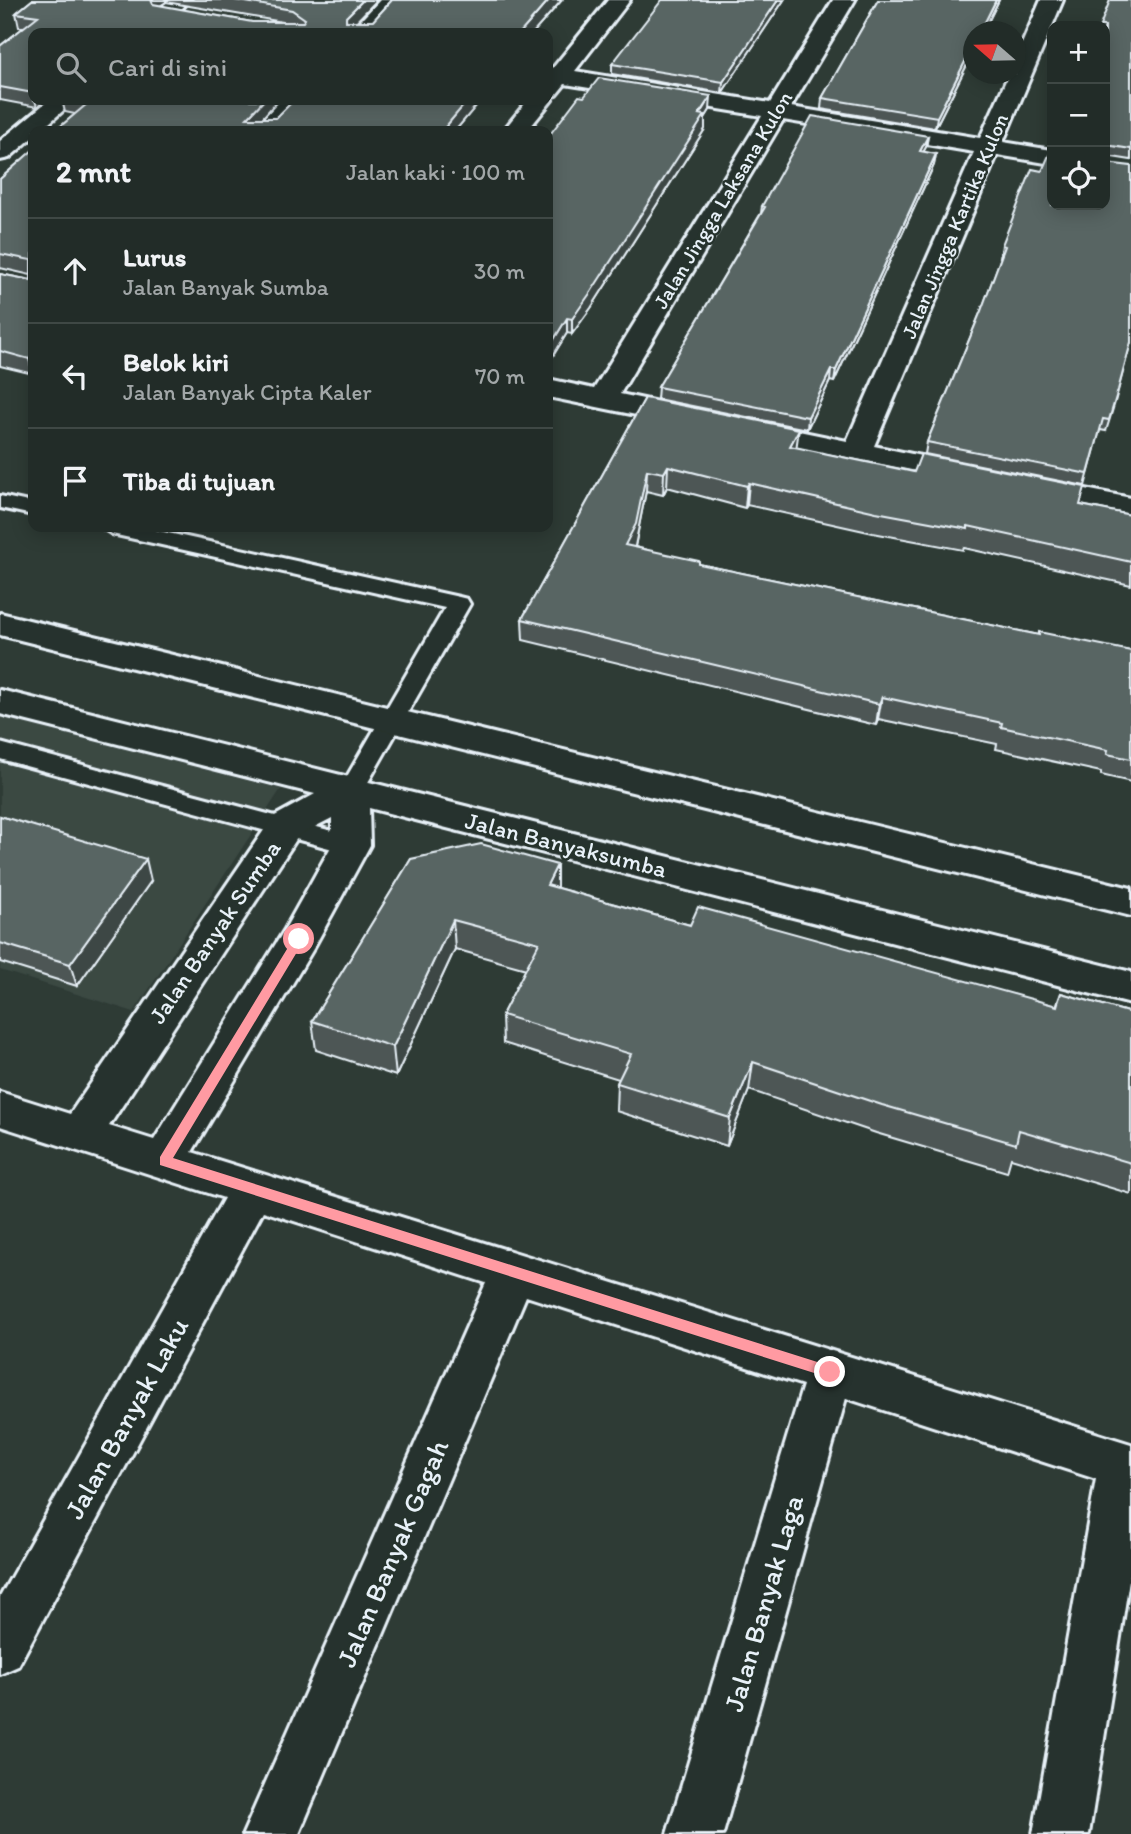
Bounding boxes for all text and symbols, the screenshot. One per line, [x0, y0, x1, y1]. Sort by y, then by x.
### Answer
north arrow [963, 21, 1026, 84]
map controls [1047, 21, 1110, 210]
button: + [1047, 21, 1110, 84]
search box [28, 28, 553, 105]
icon: search [52, 48, 90, 86]
text: Cari di sini [108, 51, 227, 83]
button: − [1047, 84, 1110, 147]
street label: Jalan Jingga Laksana Kulon [648, 86, 798, 313]
street label: Jalan Jingga Kartika Kulon [896, 109, 1013, 342]
button: locate [1047, 147, 1110, 210]
text: 2 mnt [56, 153, 131, 190]
text: Jalan kaki · 100 m [346, 158, 525, 186]
text: Lurus [123, 241, 186, 273]
icon: ahead [56, 252, 94, 290]
text: 30 m [474, 257, 525, 285]
text: Jalan Banyak Sumba [123, 273, 329, 301]
text: Belok kiri [123, 346, 229, 378]
icon: left [56, 357, 94, 395]
text: 70 m [475, 362, 525, 390]
text: Jalan Banyak Cipta Kaler [123, 378, 372, 406]
icon: arrive [56, 462, 94, 500]
text: Tiba di tujuan [123, 465, 275, 497]
street label: Jalan Banyaksumba [462, 805, 670, 884]
street label: Jalan Banyak Sumba [143, 834, 287, 1029]
route start [283, 923, 314, 954]
street label: Jalan Banyak Laku [57, 1311, 196, 1525]
route end [814, 1356, 845, 1387]
street label: Jalan Banyak Gagah [329, 1434, 455, 1672]
street label: Jalan Banyak Laga [716, 1490, 810, 1715]

